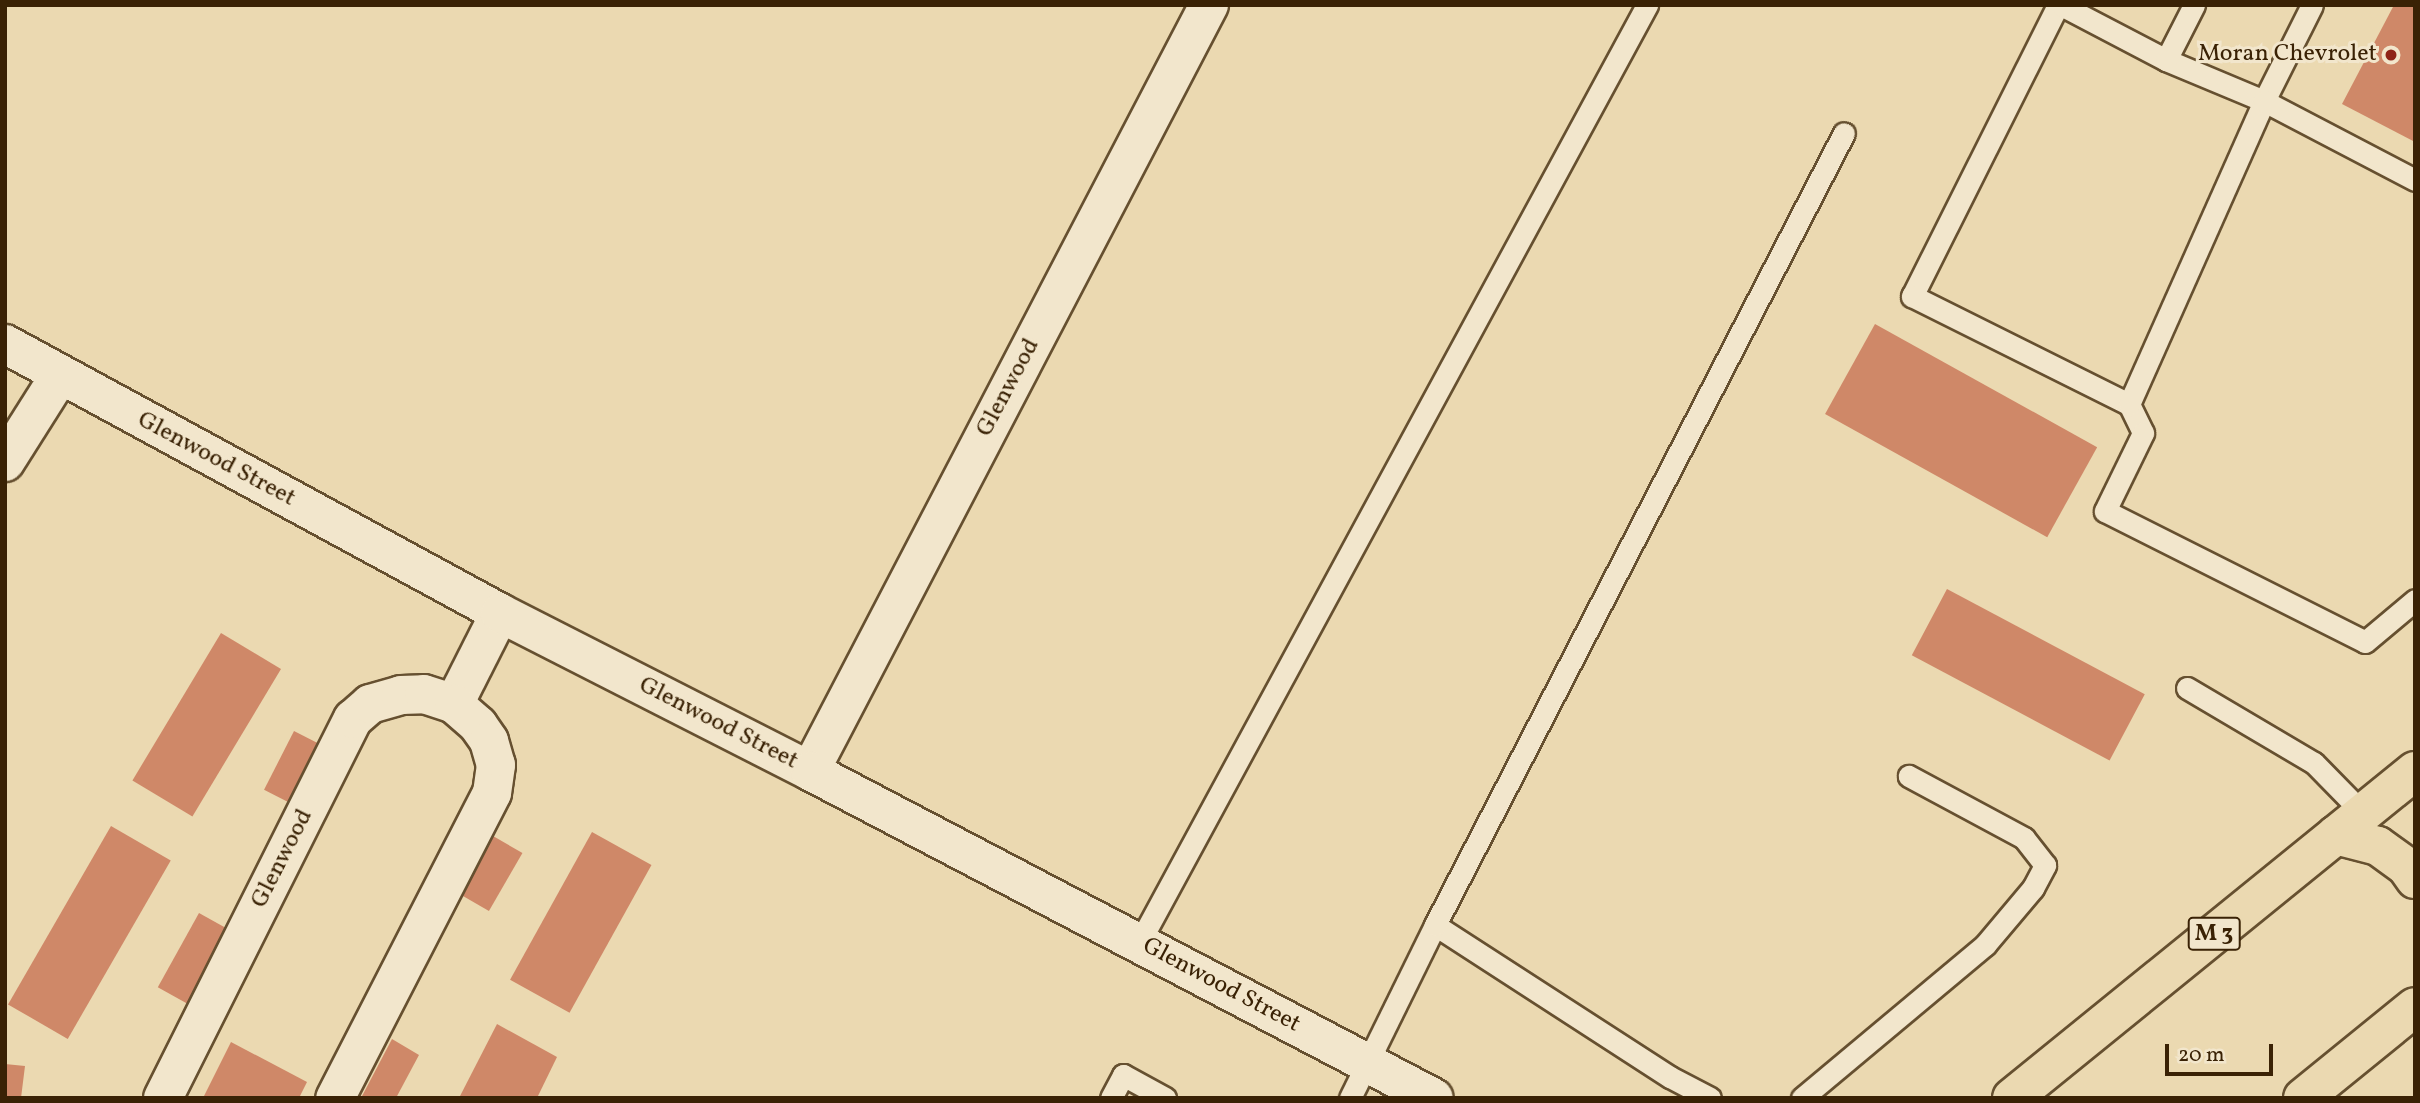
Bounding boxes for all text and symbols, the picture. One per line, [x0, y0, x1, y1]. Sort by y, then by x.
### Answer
place label: Moran Chevrolet [2198, 41, 2377, 69]
marker: Moran Chevrolet [2383, 47, 2399, 63]
street label: Glenwood [971, 334, 1047, 442]
street label: Glenwood Street [132, 406, 300, 514]
street label: Glenwood Street [634, 672, 802, 776]
street label: Glenwood [246, 805, 320, 913]
road number: M 3 [2186, 914, 2242, 953]
street label: Glenwood Street [1137, 932, 1305, 1040]
scale bar [2168, 1030, 2276, 1074]
text: 20 m [2178, 1041, 2224, 1070]

